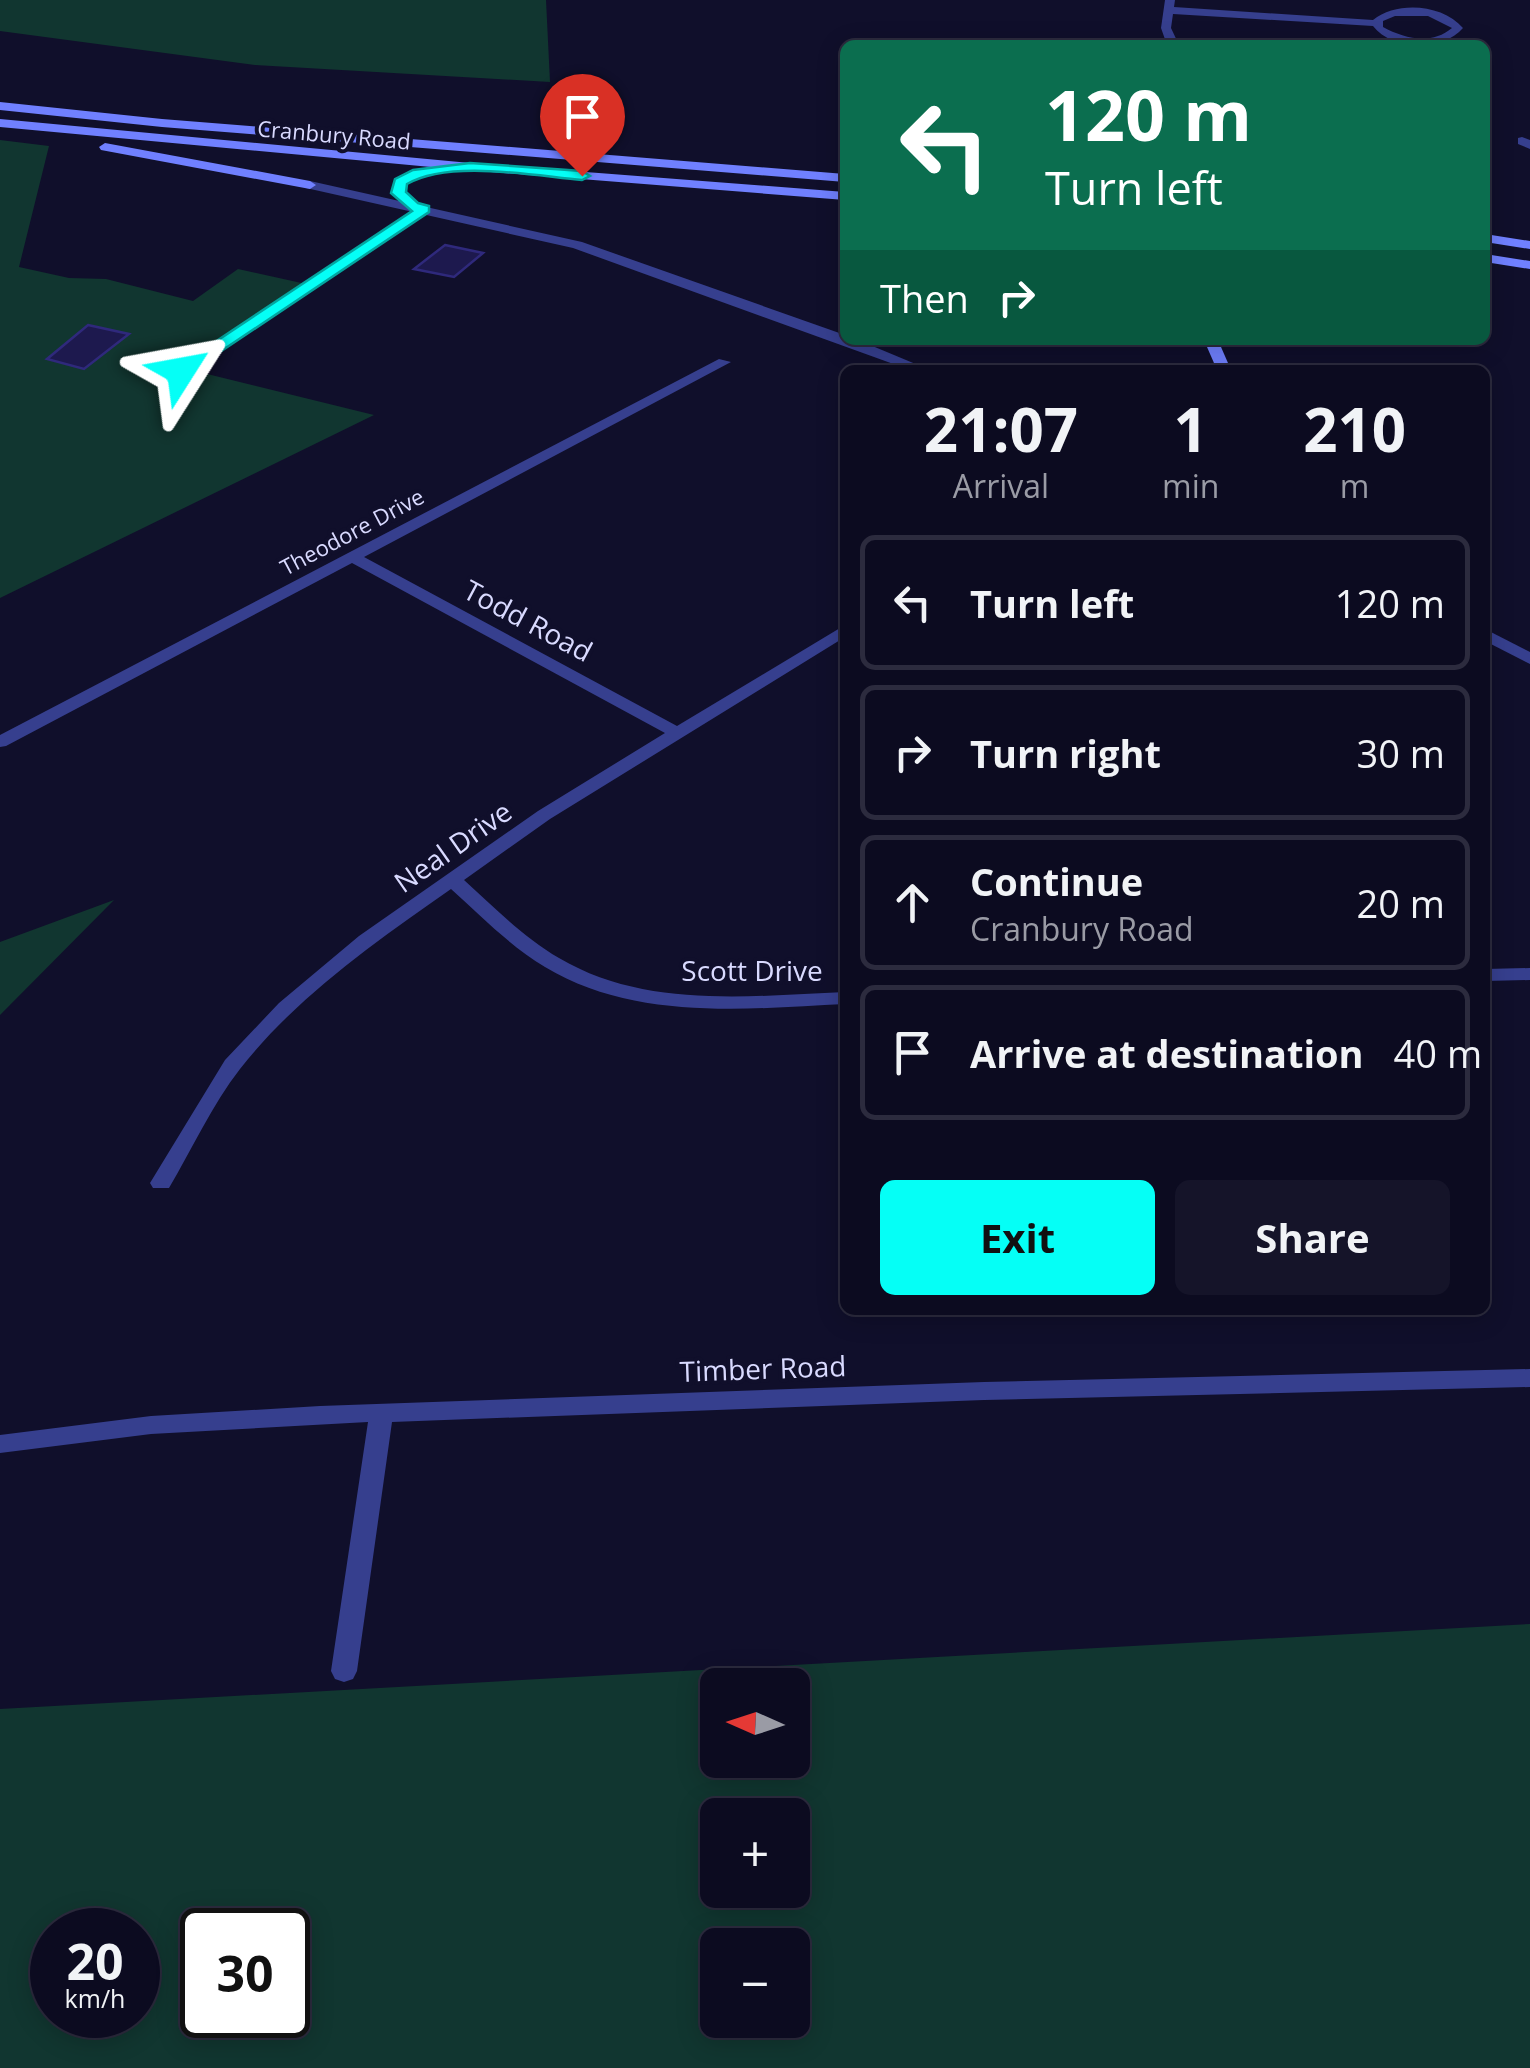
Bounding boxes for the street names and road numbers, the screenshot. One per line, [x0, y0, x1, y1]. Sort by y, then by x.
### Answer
street label: Cranbury Road [256, 112, 412, 156]
street label: Theodore Drive [274, 481, 429, 582]
street label: Todd Road [457, 570, 599, 670]
street label: Neal Drive [386, 792, 519, 901]
street label: Scott Drive [681, 951, 823, 989]
street label: Timber Road [679, 1346, 847, 1390]

